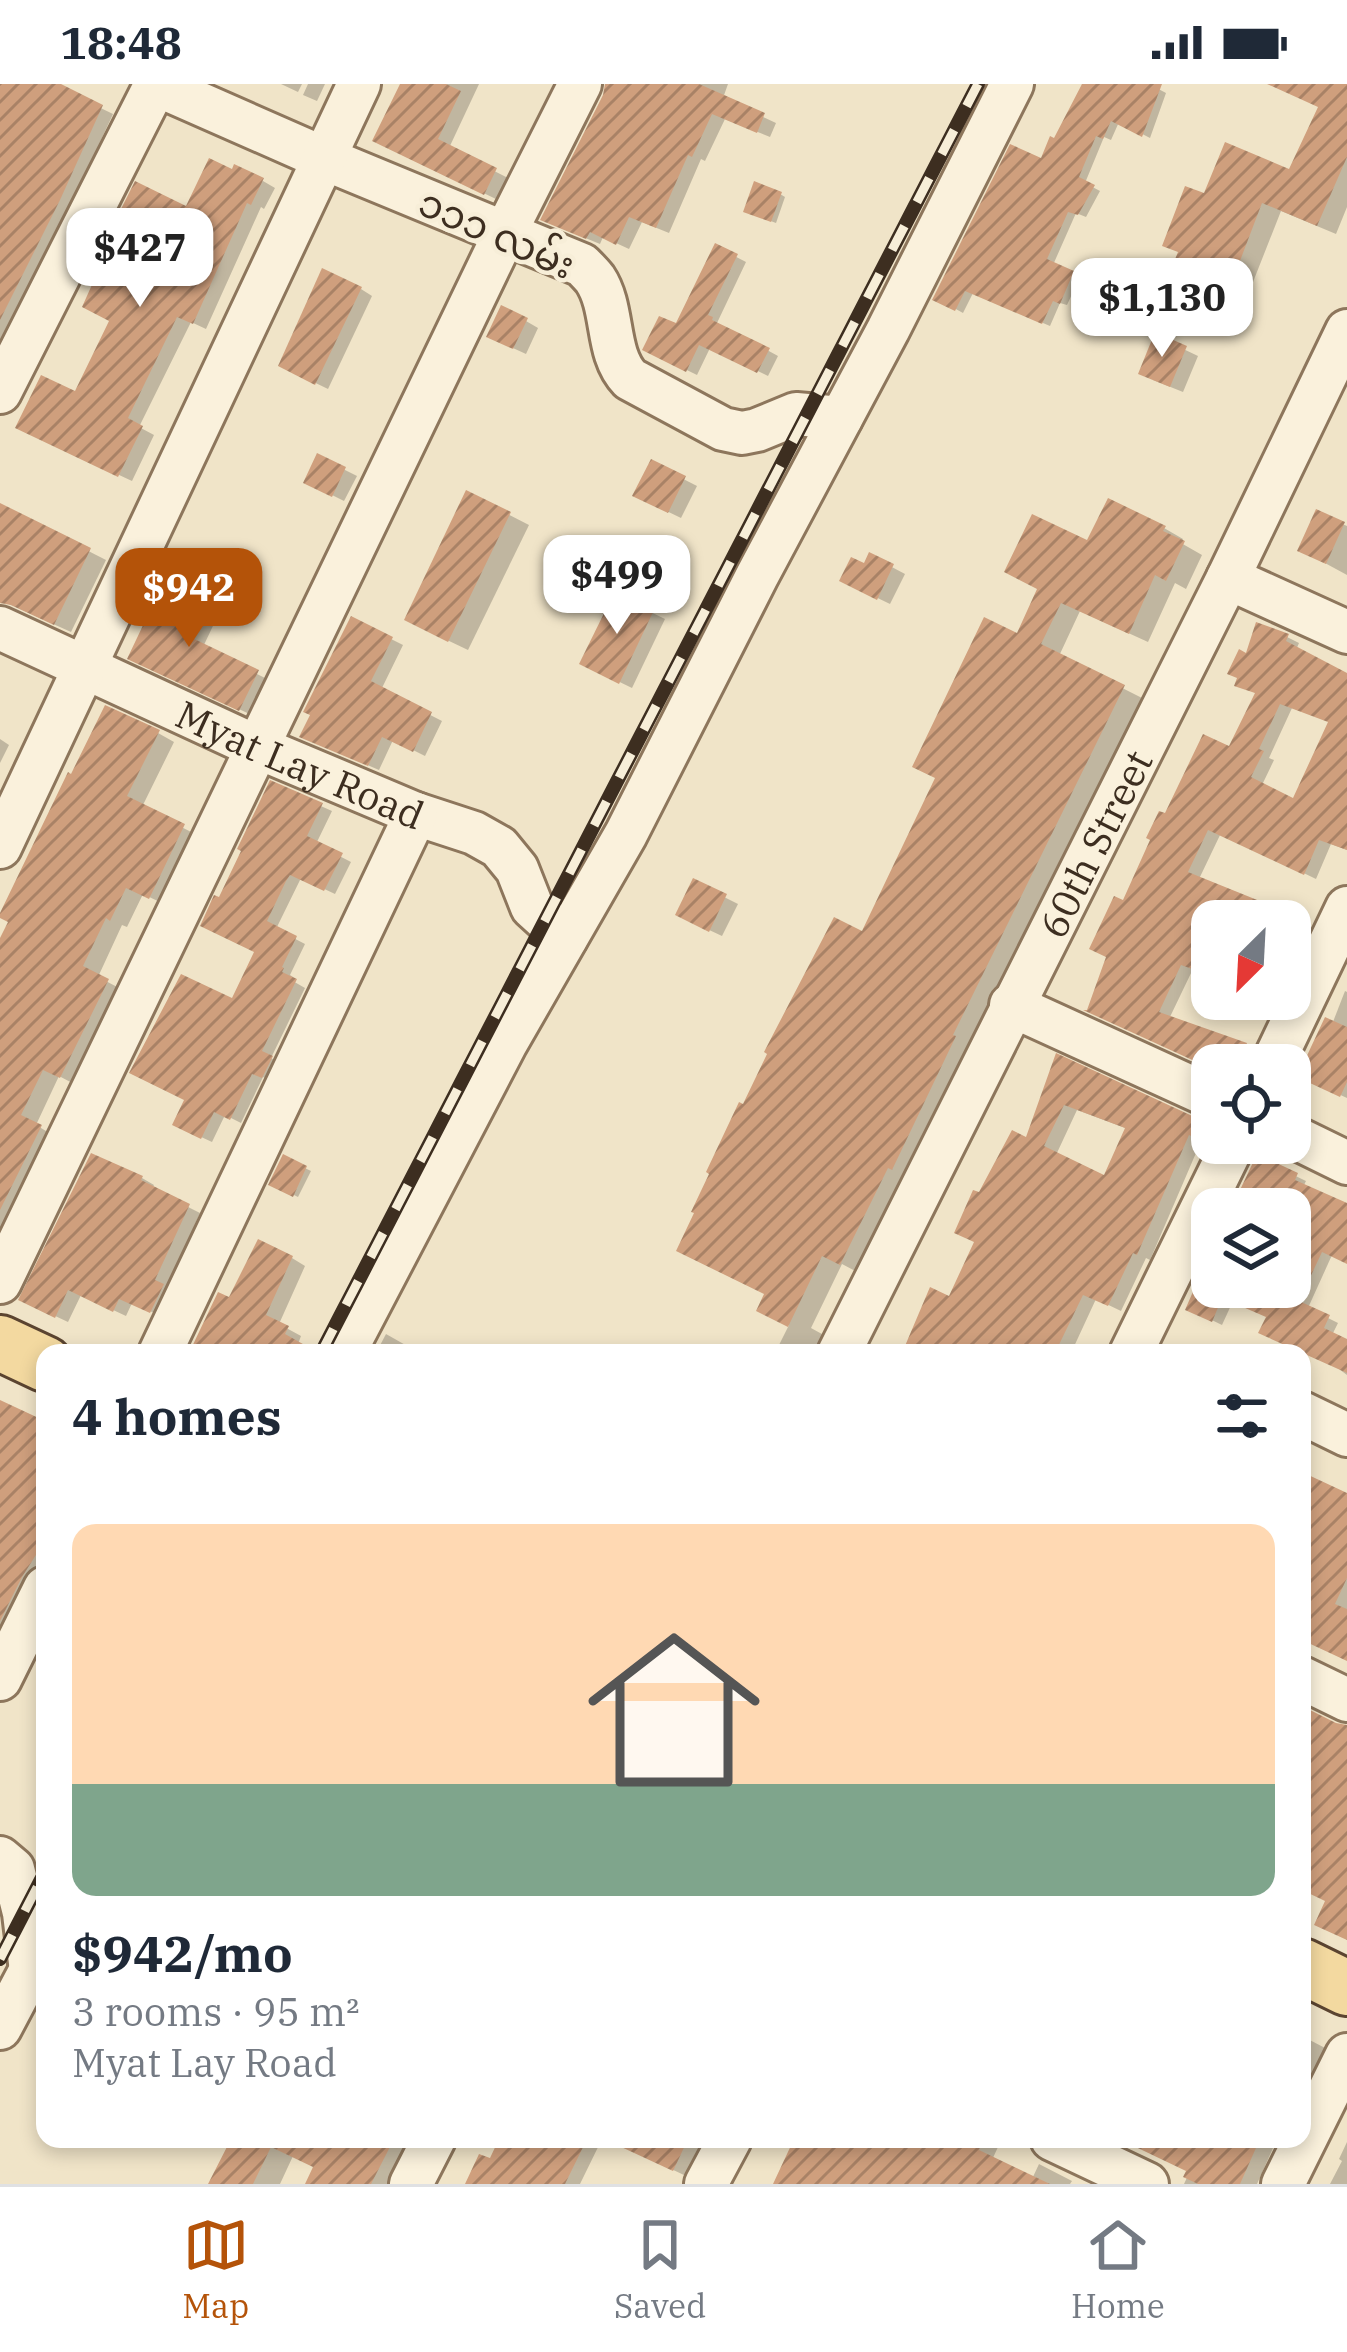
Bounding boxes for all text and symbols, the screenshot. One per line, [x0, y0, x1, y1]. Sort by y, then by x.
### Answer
text: 18:48 [60, 13, 182, 71]
street label: ၁၁၁ လမ်း [411, 176, 583, 290]
pin: $427 [69, 208, 211, 310]
text: $427 [93, 221, 187, 272]
pin: $1,130 [1064, 258, 1260, 360]
text: $1,130 [1098, 271, 1226, 322]
pin: $499 [546, 535, 688, 637]
pin: $942 [118, 548, 260, 650]
text: $499 [570, 548, 664, 599]
text: $942 [142, 561, 236, 612]
street label: Myat Lay Road [168, 688, 432, 840]
street label: 60th Street [1026, 741, 1163, 946]
north arrow [1191, 900, 1311, 1020]
map controls [1191, 900, 1311, 1308]
button: locate [1191, 1044, 1311, 1164]
button: layers [1191, 1188, 1311, 1308]
text: 4 homes [72, 1383, 282, 1449]
icon: filters [1209, 1383, 1275, 1449]
icon: home [566, 1602, 782, 1818]
text: $942/mo [72, 1920, 293, 1986]
text: 3 rooms · 95 m² [72, 1986, 360, 2037]
text: Myat Lay Road [72, 2037, 337, 2088]
tab: Map [182, 2212, 249, 2327]
tab: Saved [614, 2212, 706, 2327]
tab: Home [1071, 2212, 1165, 2327]

